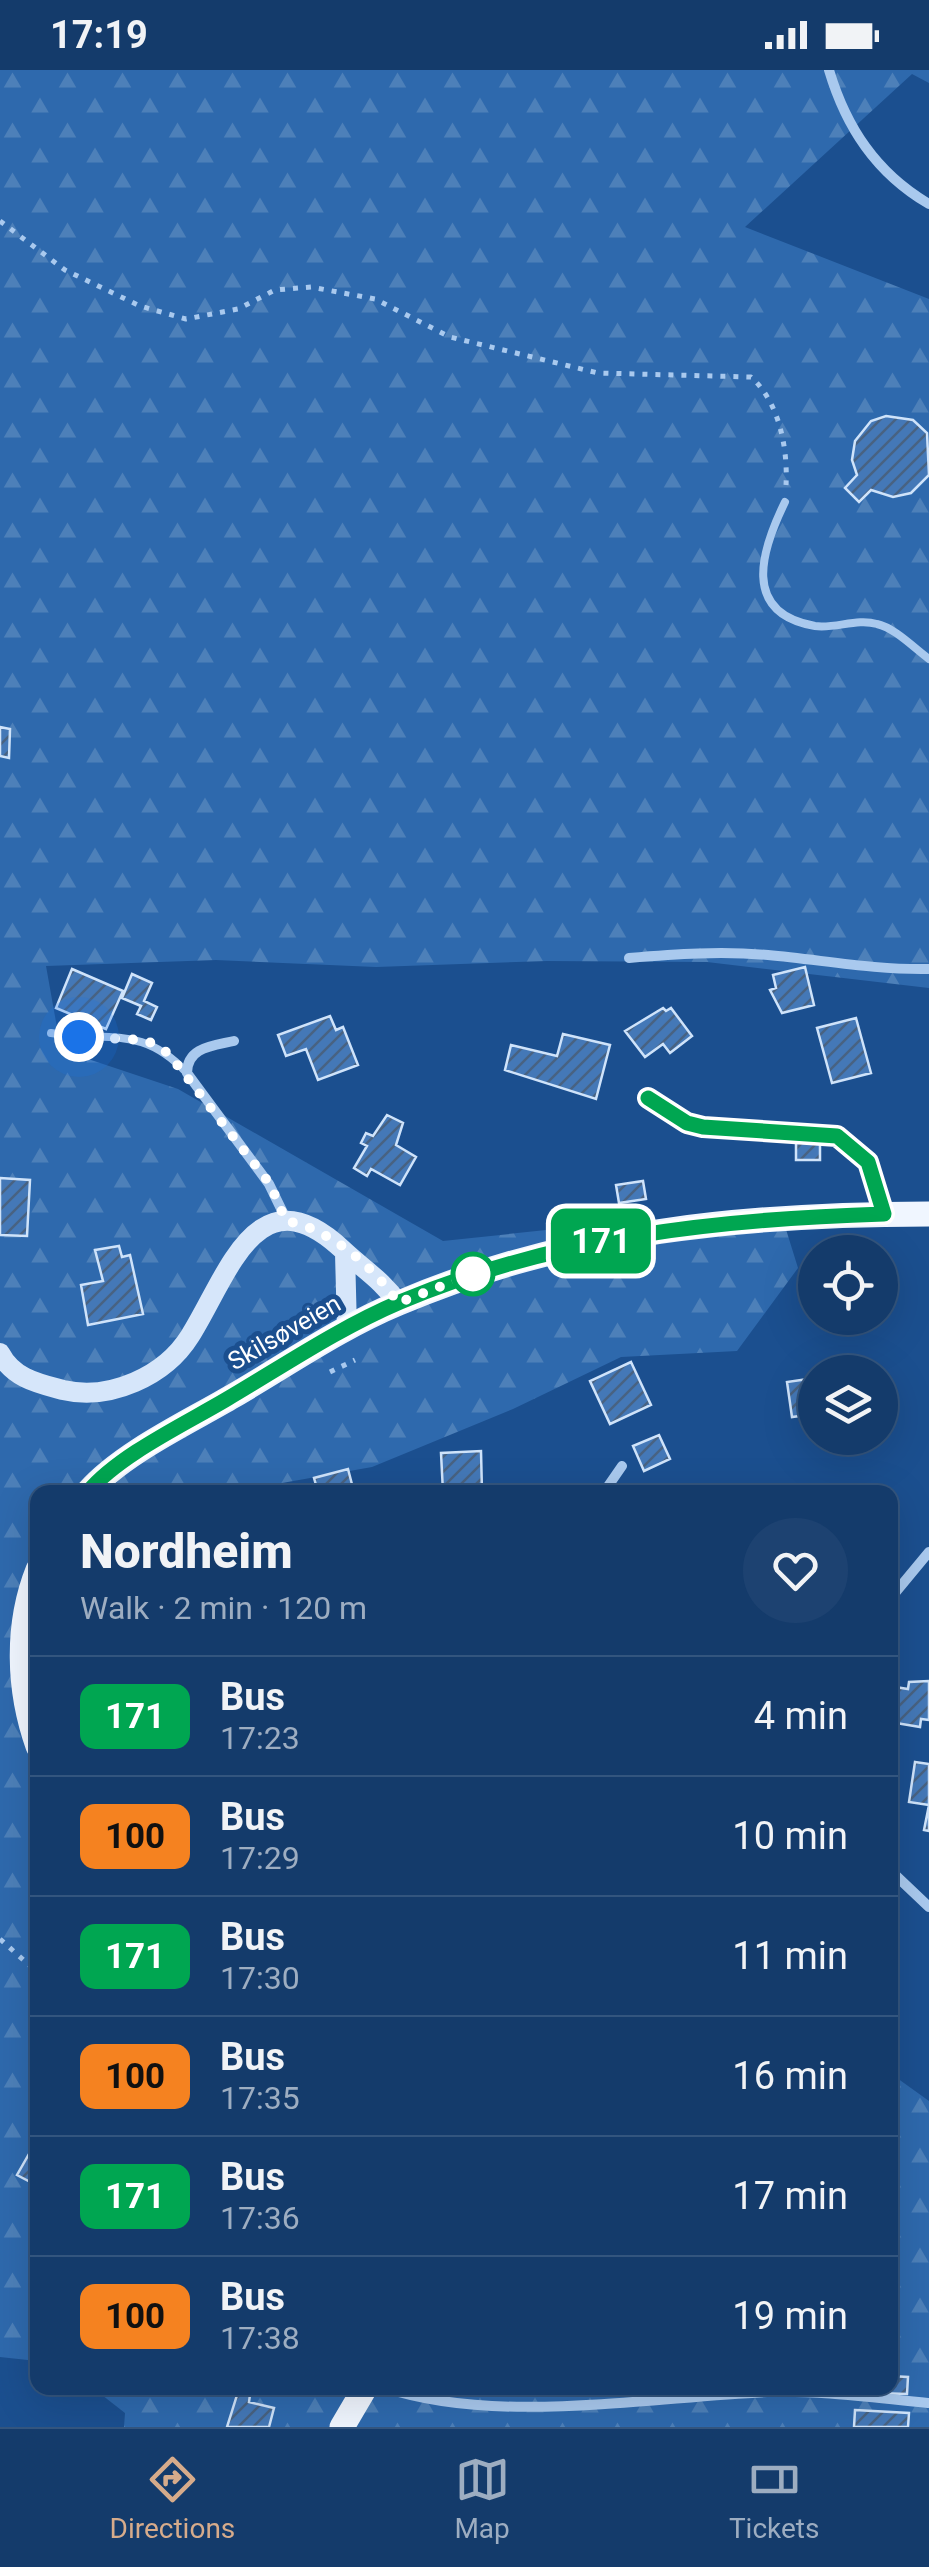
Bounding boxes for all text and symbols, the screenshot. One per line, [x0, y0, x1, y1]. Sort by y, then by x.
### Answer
text: 17:19 [50, 13, 148, 57]
your location [54, 1012, 104, 1062]
line badge: 171 [544, 1208, 658, 1274]
text: 171 [571, 1221, 631, 1262]
map controls [798, 1235, 898, 1455]
button: locate [798, 1235, 898, 1335]
unlabelled marker [452, 1253, 494, 1295]
street label: Skilsøveien [223, 1289, 346, 1376]
button: layers [798, 1355, 898, 1455]
button: heart [743, 1518, 848, 1623]
text: Nordheim [80, 1523, 293, 1580]
text: Walk · 2 min · 120 m [80, 1589, 367, 1627]
text: Bus [220, 1675, 285, 1719]
text: 4 min [754, 1694, 848, 1738]
text: 171 [105, 1696, 165, 1737]
text: 17:23 [220, 1719, 300, 1757]
text: Bus [220, 1795, 285, 1839]
text: 10 min [732, 1814, 848, 1858]
text: 100 [105, 1816, 165, 1857]
text: 17:29 [220, 1839, 300, 1877]
text: Bus [220, 1915, 285, 1959]
text: 11 min [732, 1934, 848, 1978]
text: 171 [105, 1936, 165, 1977]
text: 17:30 [220, 1959, 300, 1997]
text: Bus [220, 2035, 285, 2079]
text: 16 min [732, 2054, 848, 2098]
text: 100 [105, 2056, 165, 2097]
text: 17:35 [220, 2079, 300, 2117]
text: Bus [220, 2155, 285, 2199]
text: 17 min [732, 2174, 848, 2218]
text: 171 [105, 2176, 165, 2217]
text: 17:36 [220, 2199, 300, 2237]
text: Bus [220, 2275, 285, 2319]
text: 19 min [732, 2294, 848, 2338]
text: 100 [105, 2296, 165, 2337]
text: 17:38 [220, 2319, 300, 2357]
tab: Directions [110, 2452, 235, 2545]
tab: Map [454, 2452, 510, 2545]
tab: Tickets [729, 2452, 819, 2545]

